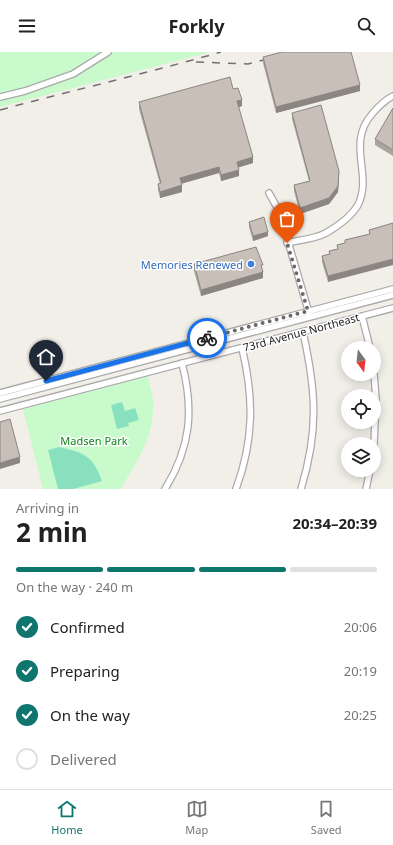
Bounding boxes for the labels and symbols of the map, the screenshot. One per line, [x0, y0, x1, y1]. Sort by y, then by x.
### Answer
pin [270, 202, 304, 243]
place label: Memories Renewed [141, 257, 243, 272]
marker: Memories Renewed [246, 259, 256, 269]
street label: 73rd Avenue Northeast [241, 309, 361, 355]
courier [187, 318, 227, 358]
pin [29, 340, 63, 381]
north arrow [341, 341, 381, 381]
park label: Madsen Park [60, 433, 128, 448]

